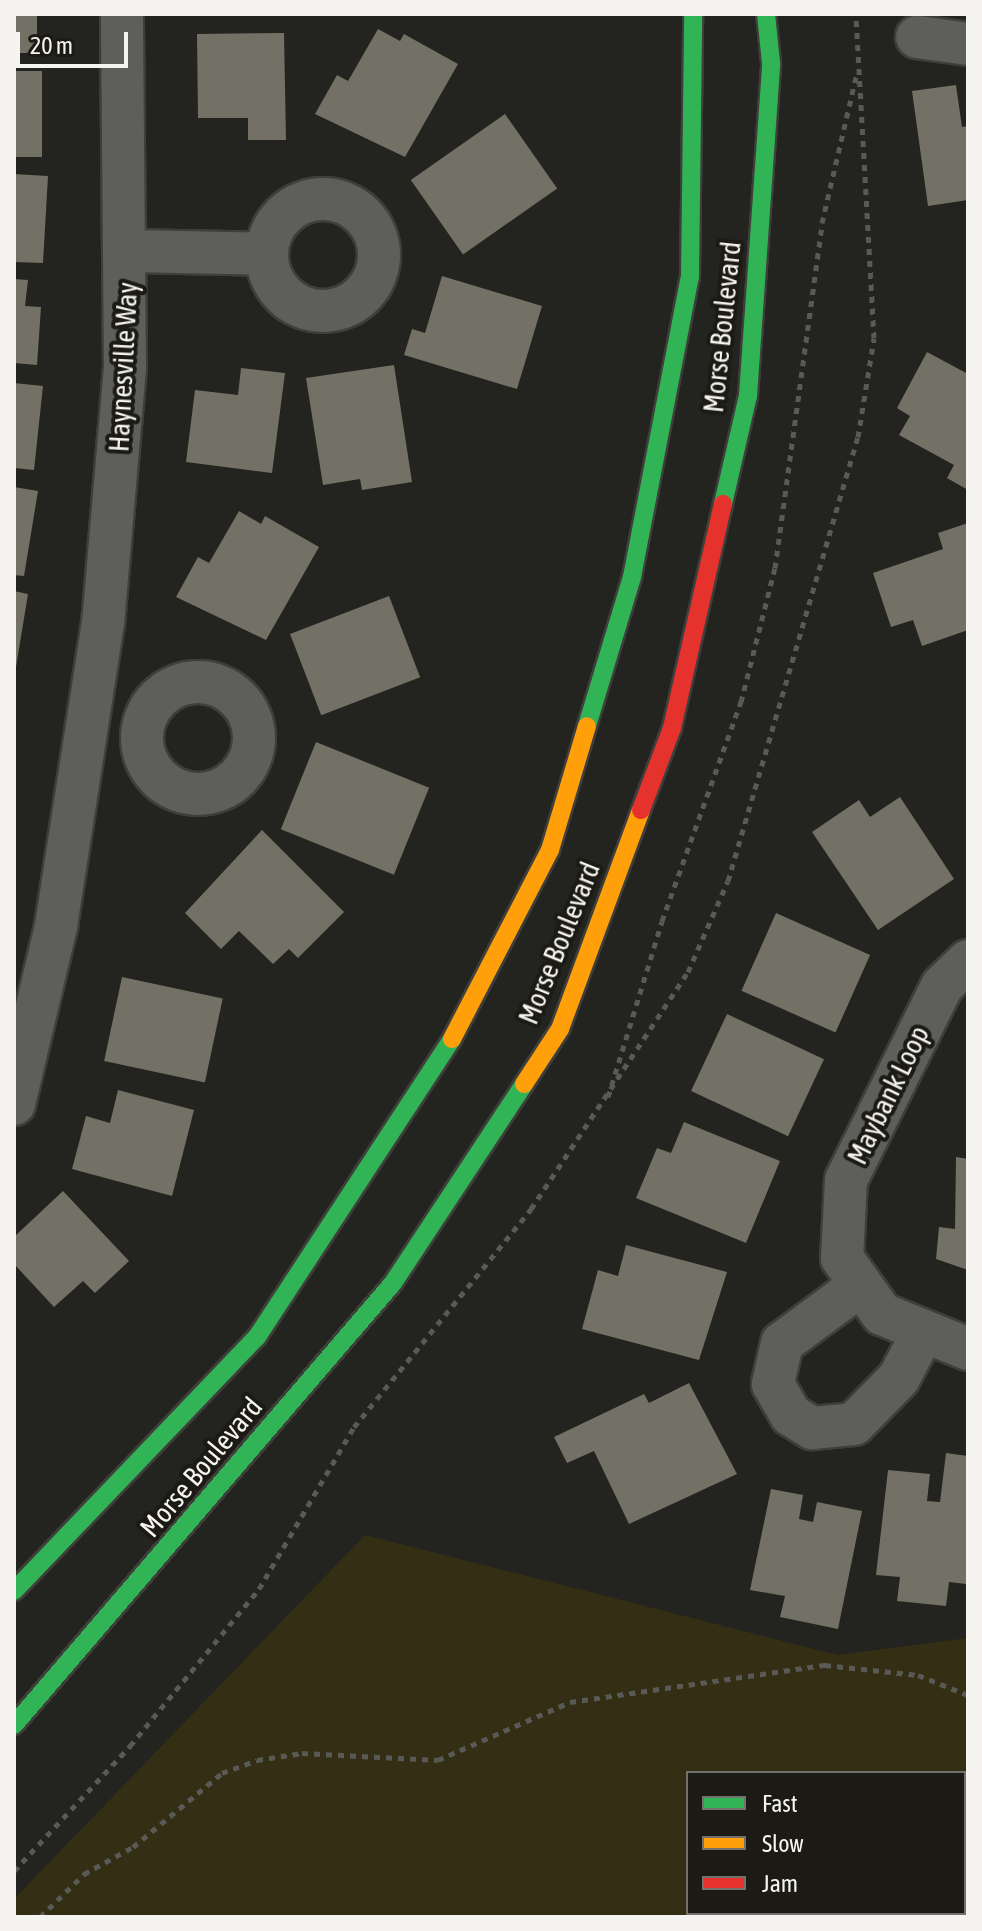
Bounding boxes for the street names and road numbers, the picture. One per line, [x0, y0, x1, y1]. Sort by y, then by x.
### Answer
street label: Morse Boulevard [696, 240, 748, 414]
street label: Haynesville Way [102, 281, 144, 453]
street label: Morse Boulevard [511, 857, 607, 1029]
street label: Maybank Loop [840, 1020, 936, 1170]
street label: Morse Boulevard [133, 1390, 269, 1544]

